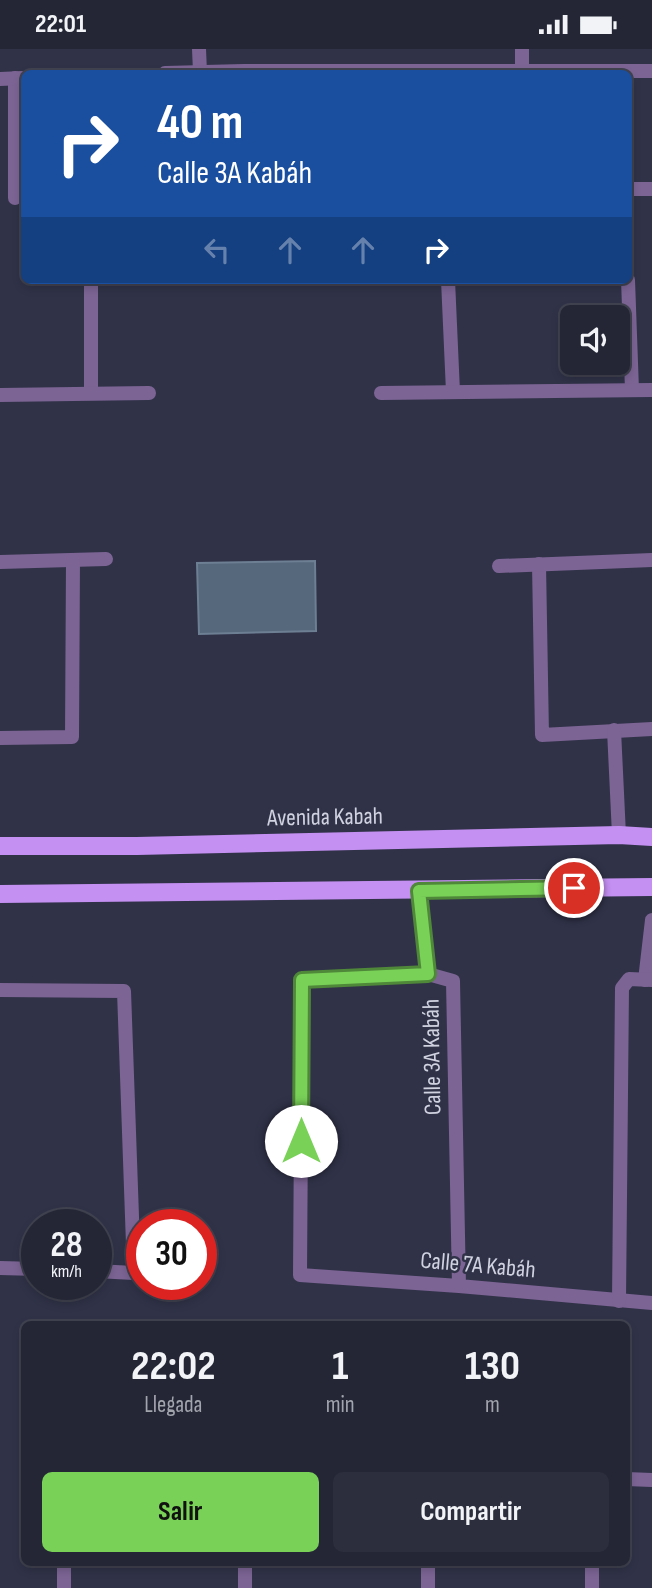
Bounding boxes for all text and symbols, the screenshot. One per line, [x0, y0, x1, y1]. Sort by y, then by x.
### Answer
text: 22:01 [35, 9, 86, 40]
text: 40 m [157, 94, 243, 153]
icon: right [42, 98, 133, 189]
text: Calle 3A Kabáh [157, 154, 312, 193]
icon: left [198, 231, 236, 269]
icon: ahead [271, 231, 309, 269]
icon: ahead [344, 231, 382, 269]
icon: right [417, 231, 455, 269]
map controls [560, 305, 630, 375]
button: sound [560, 305, 630, 375]
street label: Avenida Kabah [266, 801, 383, 833]
pin [544, 858, 604, 918]
icon: arrive [555, 869, 593, 907]
street label: Calle 3A Kabáh [416, 999, 448, 1115]
position arrow [264, 1104, 338, 1178]
speed limit sign: 30 [126, 1209, 217, 1300]
text: 28 [51, 1224, 82, 1267]
street label: Calle 7A Kabáh [419, 1246, 537, 1284]
text: km/h [51, 1261, 82, 1282]
text: 22:02 [131, 1341, 216, 1392]
text: 1 [332, 1341, 348, 1392]
text: 130 [465, 1341, 520, 1392]
text: Llegada [144, 1391, 202, 1419]
text: min [326, 1391, 355, 1419]
text: m [485, 1391, 500, 1419]
button: Salir [42, 1472, 319, 1552]
button: Compartir [333, 1472, 609, 1552]

